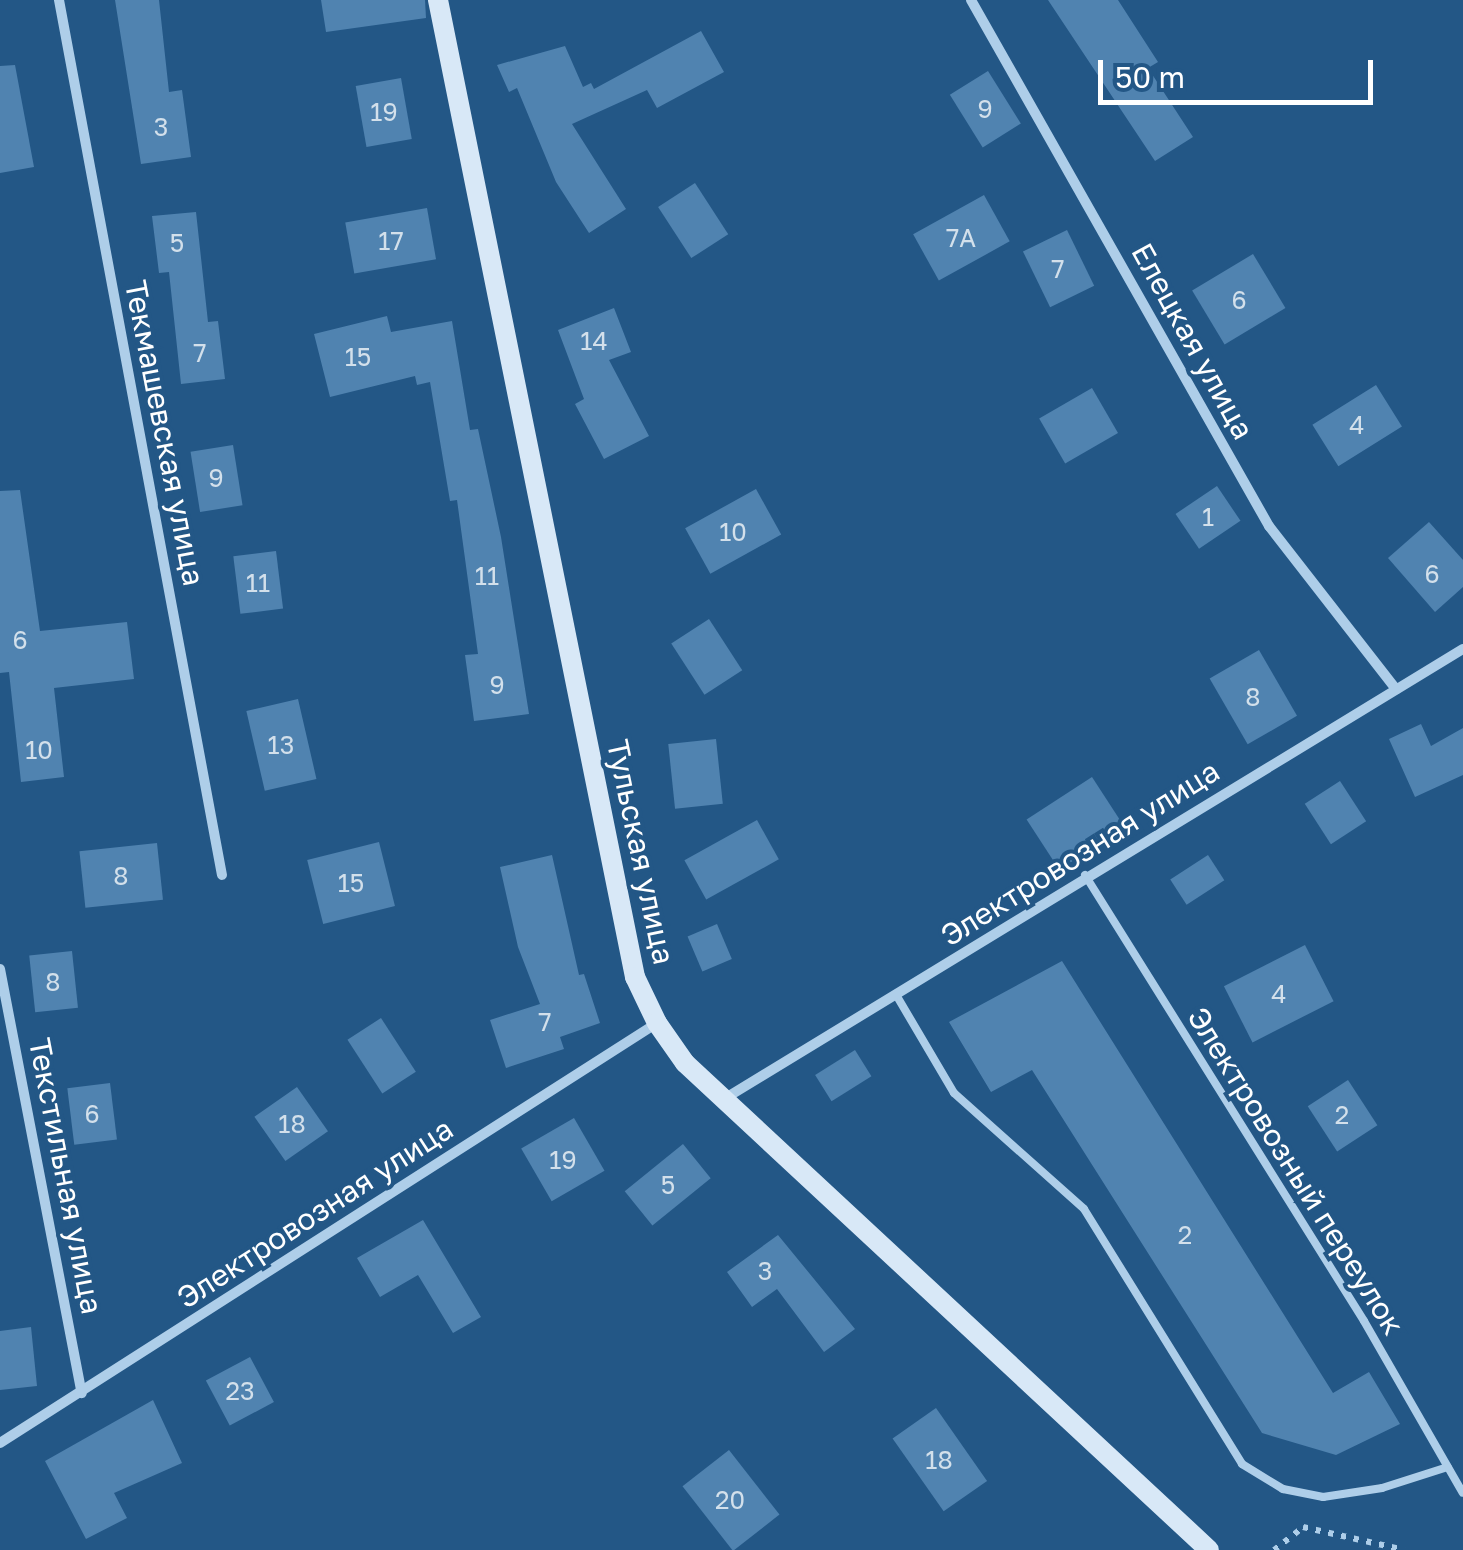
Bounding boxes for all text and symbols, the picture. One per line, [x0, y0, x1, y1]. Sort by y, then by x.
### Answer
scale bar [1103, 40, 1378, 102]
text: 50 m [1115, 59, 1185, 95]
house number: 9 [977, 94, 993, 124]
house number: 19 [370, 97, 398, 127]
house number: 3 [154, 112, 168, 142]
house number: 7А [946, 223, 976, 253]
house number: 17 [378, 226, 404, 256]
house number: 5 [170, 228, 184, 258]
street label: Елецкая улица [1124, 237, 1262, 445]
house number: 7 [1051, 254, 1065, 284]
street label: Текмашевская улица [118, 277, 212, 589]
house number: 6 [1231, 285, 1247, 315]
house number: 14 [580, 326, 608, 356]
house number: 7 [193, 338, 207, 368]
house number: 15 [345, 342, 371, 372]
house number: 4 [1349, 410, 1365, 440]
house number: 9 [208, 463, 224, 493]
house number: 1 [1202, 502, 1214, 532]
house number: 10 [719, 517, 747, 547]
house number: 6 [1424, 559, 1440, 589]
house number: 11 [475, 561, 499, 591]
house number: 11 [246, 568, 270, 598]
house number: 6 [12, 625, 28, 655]
house number: 9 [489, 670, 505, 700]
house number: 8 [1245, 682, 1261, 712]
house number: 13 [268, 730, 294, 760]
house number: 10 [25, 735, 53, 765]
street label: Тульская улица [600, 736, 682, 968]
street label: Электровозная улица [934, 753, 1226, 953]
house number: 8 [113, 861, 129, 891]
house number: 15 [338, 868, 364, 898]
house number: 8 [45, 967, 61, 997]
house number: 4 [1271, 979, 1287, 1009]
street label: Электровозный переулок [1180, 1001, 1412, 1341]
house number: 7 [538, 1007, 552, 1037]
street label: Текстильная улица [22, 1035, 110, 1317]
house number: 6 [84, 1099, 100, 1129]
house number: 2 [1335, 1100, 1349, 1130]
house number: 18 [278, 1109, 306, 1139]
street label: Электровозная улица [170, 1110, 460, 1316]
house number: 19 [549, 1145, 577, 1175]
house number: 5 [661, 1170, 675, 1200]
house number: 2 [1178, 1220, 1192, 1250]
house number: 3 [758, 1256, 772, 1286]
house number: 23 [225, 1376, 255, 1406]
house number: 18 [925, 1445, 953, 1475]
house number: 20 [715, 1485, 745, 1515]

